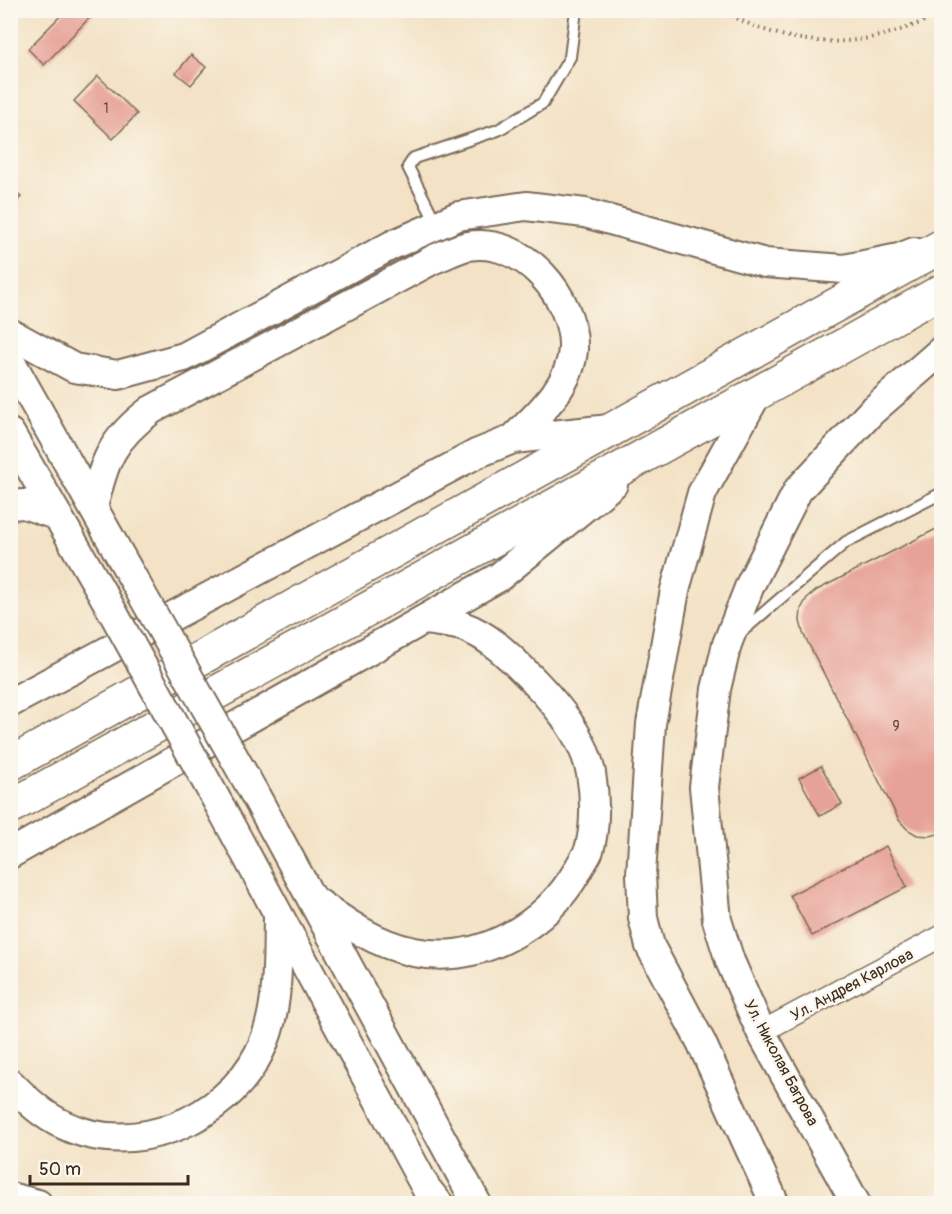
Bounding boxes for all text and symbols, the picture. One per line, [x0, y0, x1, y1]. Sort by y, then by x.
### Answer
house number: 1 [103, 100, 109, 117]
house number: 9 [892, 718, 900, 735]
street label: Ул. Андрея Карлова [787, 944, 917, 1026]
street label: Ул. Николая Багрова [739, 997, 823, 1129]
scale bar [30, 1148, 188, 1186]
text: 50 m [39, 1158, 81, 1181]

